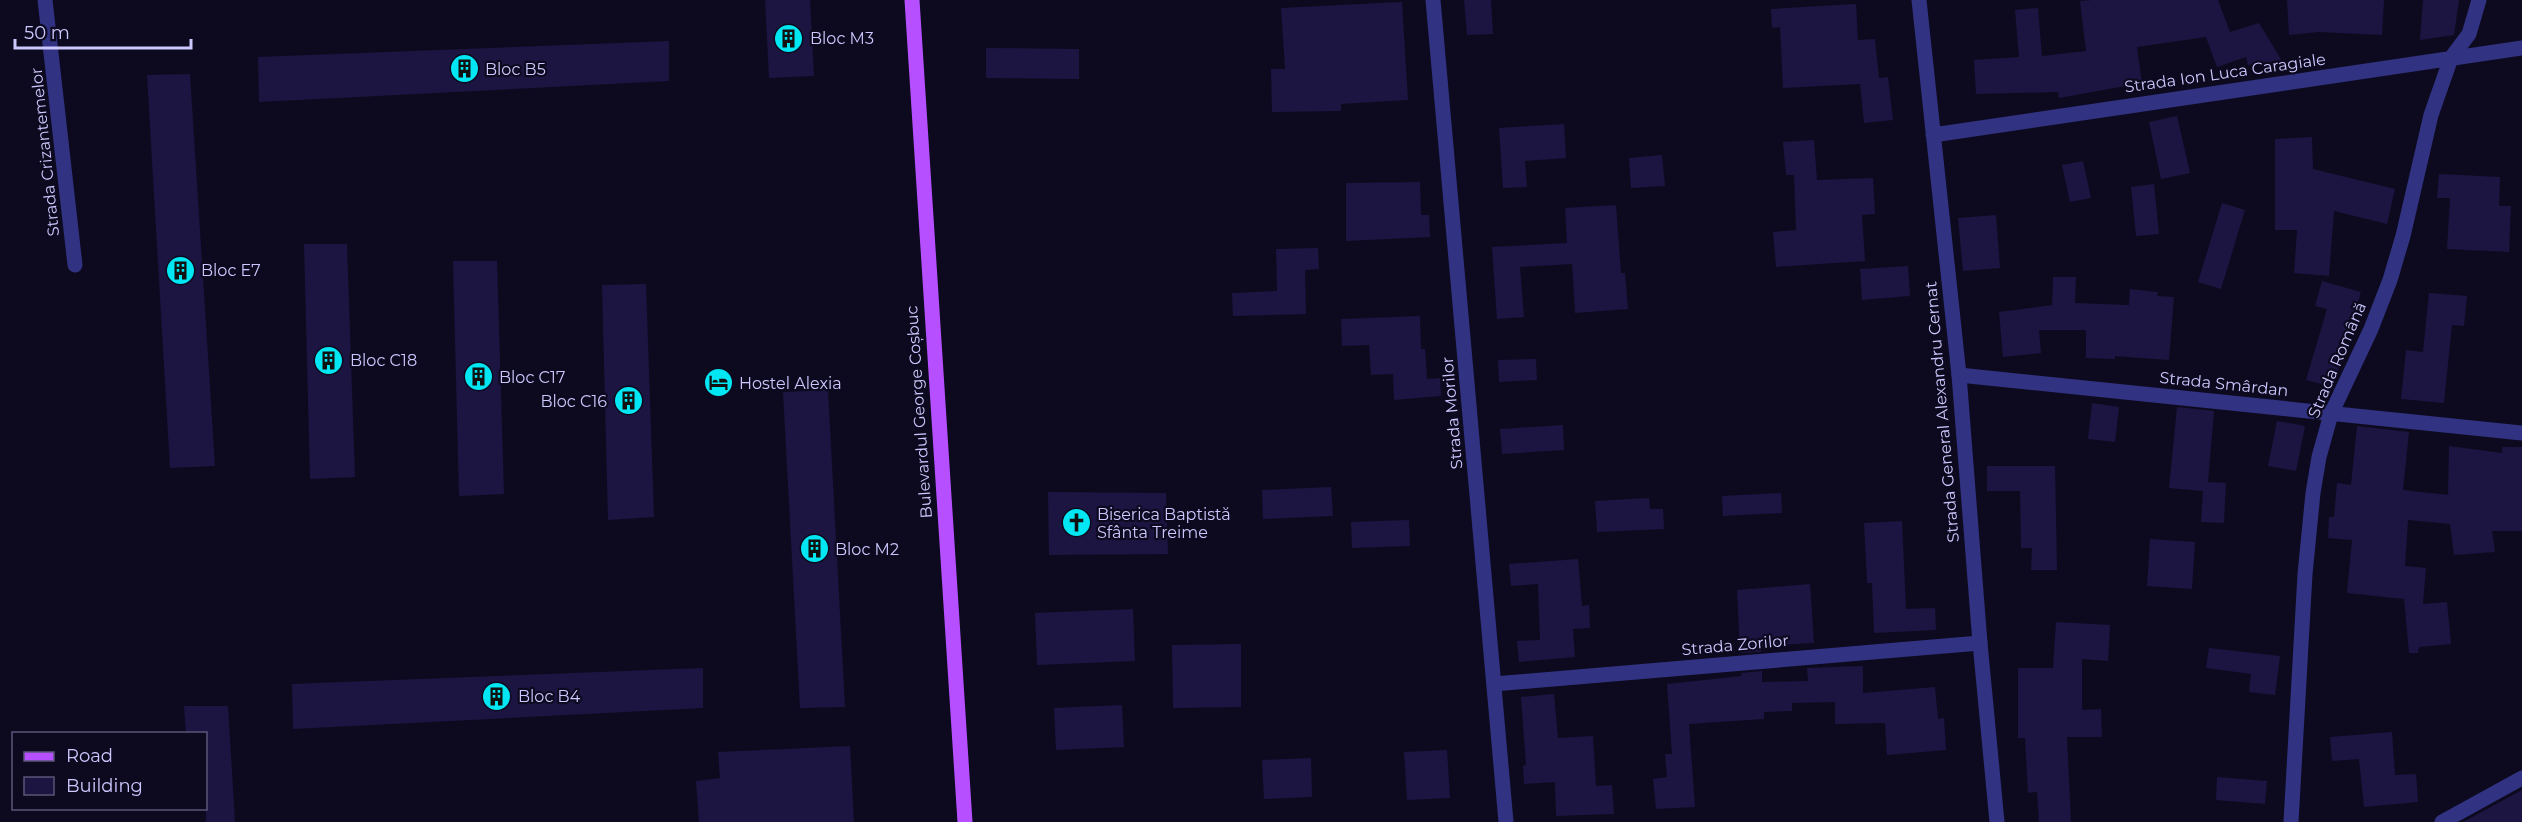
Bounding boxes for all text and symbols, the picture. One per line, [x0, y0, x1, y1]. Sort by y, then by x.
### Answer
scale bar [15, 12, 190, 50]
text: 50 m [24, 22, 70, 44]
building icon: Bloc M3 [773, 22, 805, 54]
place label: Bloc M3 [810, 29, 874, 48]
street label: Strada Ion Luca Caragiale [2123, 49, 2327, 97]
building icon: Bloc B5 [448, 53, 480, 85]
place label: Bloc B5 [485, 60, 546, 79]
street label: Strada Crizantemelor [27, 67, 63, 237]
building icon: Bloc E7 [164, 254, 196, 286]
place label: Bloc E7 [201, 261, 261, 280]
street label: Strada General Alexandru Cernat [1921, 280, 1963, 543]
street label: Strada Română [2304, 299, 2370, 421]
street label: Bulevardul George Coșbuc [902, 305, 937, 519]
building icon: Bloc C18 [313, 344, 345, 376]
place label: Bloc C18 [350, 351, 417, 370]
street label: Strada Morilor [1438, 356, 1466, 470]
building icon: Bloc C17 [462, 361, 494, 393]
hotel icon: Hostel Alexia [702, 367, 734, 399]
place label: Bloc C17 [499, 368, 565, 387]
street label: Strada Smârdan [2159, 368, 2289, 400]
place label: Hostel Alexia [739, 374, 842, 393]
building icon: Bloc C16 [612, 385, 644, 417]
place label: Bloc C16 [540, 392, 607, 411]
place label: Biserica Baptistă Sfânta Treime [1097, 505, 1231, 542]
church icon: Biserica Baptistă Sfânta Treime [1060, 507, 1092, 539]
building icon: Bloc M2 [798, 533, 830, 565]
place label: Bloc M2 [835, 540, 899, 559]
street label: Strada Zorilor [1681, 631, 1789, 659]
building icon: Bloc B4 [481, 680, 513, 712]
place label: Bloc B4 [518, 687, 581, 706]
legend [12, 732, 207, 810]
text: Road [66, 745, 113, 767]
text: Building [66, 775, 143, 797]

